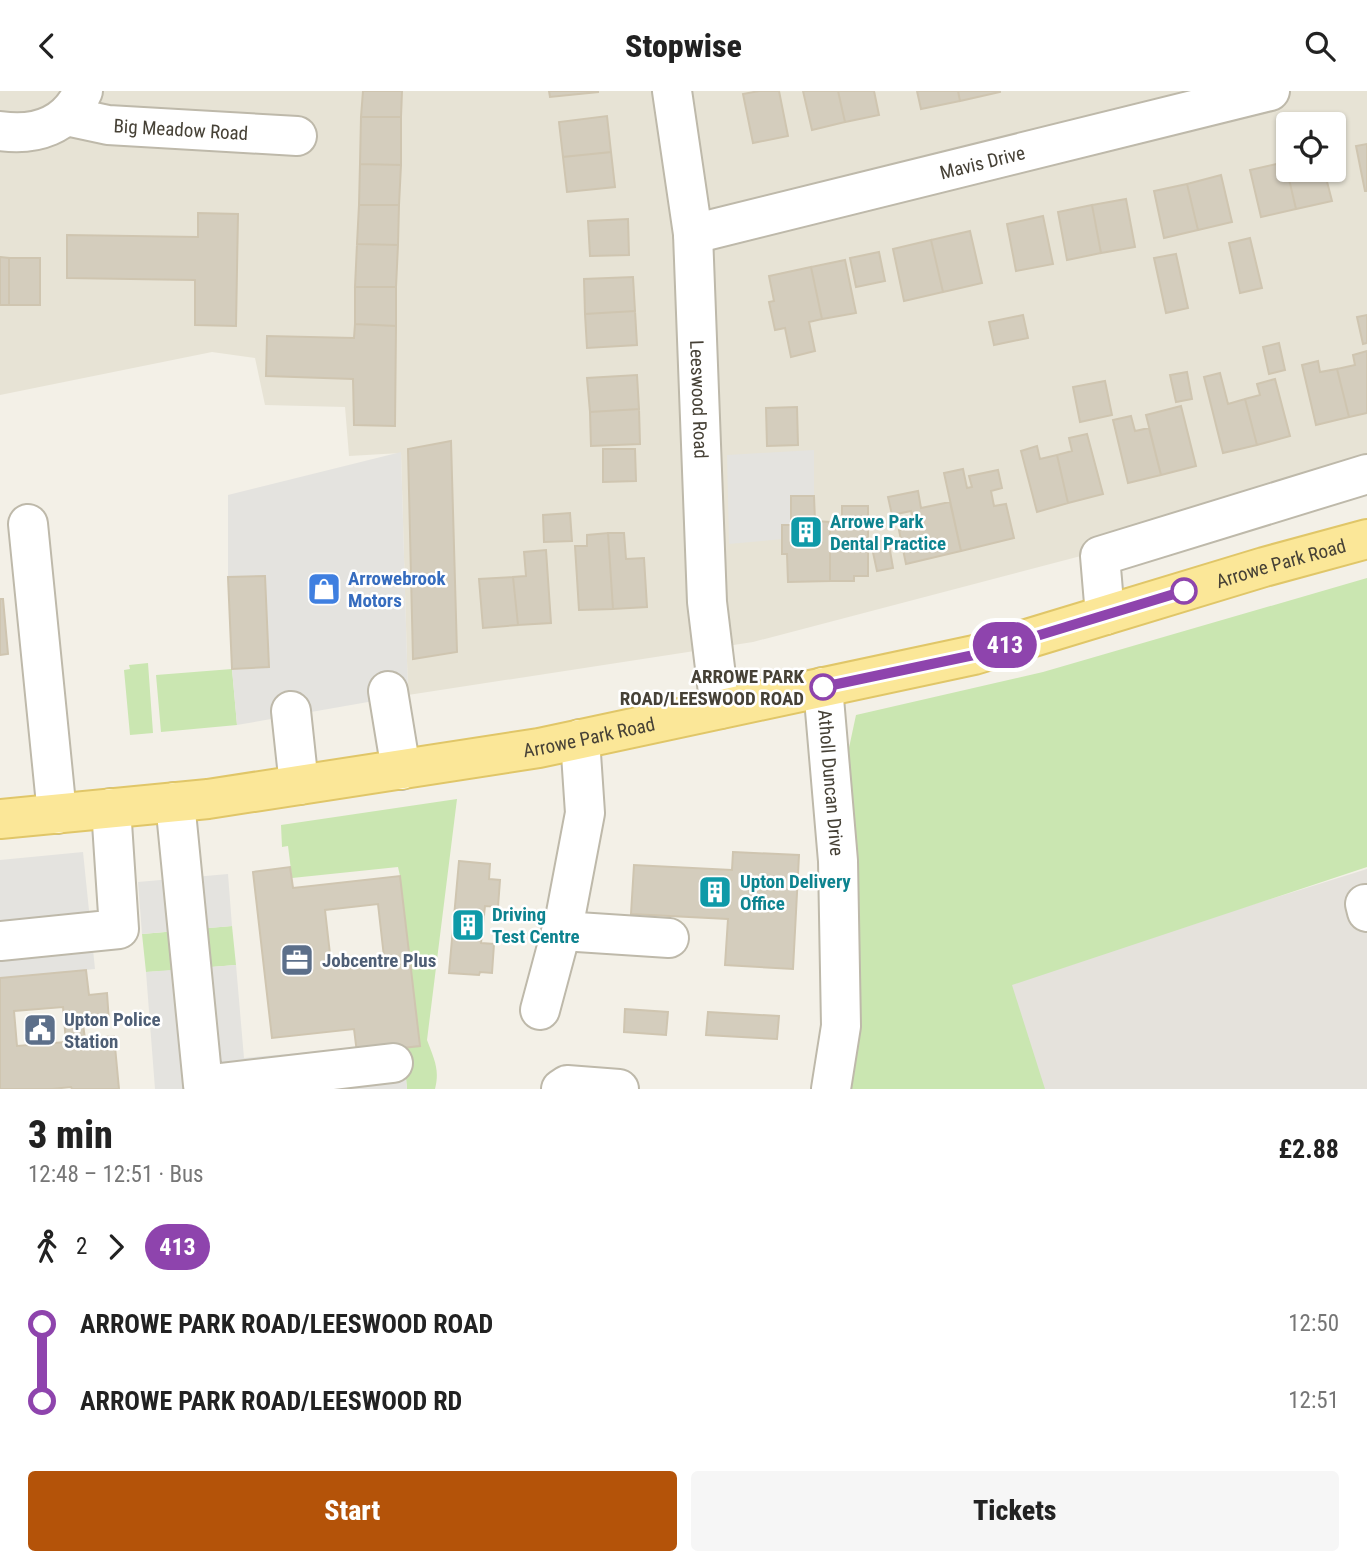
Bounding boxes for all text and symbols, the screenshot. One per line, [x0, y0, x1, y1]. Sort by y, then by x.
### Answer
icon: back [28, 27, 66, 65]
text: Stopwise [625, 27, 742, 65]
icon: search [1301, 27, 1339, 65]
map controls [1276, 112, 1346, 182]
button: locate [1276, 112, 1346, 182]
street label: Big Meadow Road [113, 114, 249, 145]
street label: Mavis Drive [937, 141, 1027, 184]
street label: Leeswood Road [686, 339, 713, 459]
place label: Arrowe Park Dental Practice [830, 510, 946, 555]
building icon: Arrowe Park Dental Practice [787, 513, 825, 551]
street label: Arrowe Park Road [1213, 534, 1348, 592]
place label: Arrowebrook Motors [348, 567, 446, 612]
shop icon: Arrowebrook Motors [305, 570, 343, 608]
unlabelled marker [1171, 578, 1197, 604]
line badge: 413 [965, 622, 1045, 668]
text: 413 [987, 631, 1023, 659]
place label: ARROWE PARK ROAD/LEESWOOD ROAD [620, 665, 804, 710]
marker: ARROWE PARK ROAD/LEESWOOD ROAD [810, 674, 836, 700]
street label: Atholl Duncan Drive [813, 708, 849, 857]
street label: Arrowe Park Road [522, 712, 657, 762]
place label: Upton Delivery Office [740, 870, 851, 915]
building icon: Upton Delivery Office [696, 873, 734, 911]
place label: Driving Test Centre [492, 903, 580, 948]
building icon: Driving Test Centre [449, 906, 487, 944]
office icon: Jobcentre Plus [278, 941, 316, 979]
place label: Jobcentre Plus [322, 949, 436, 972]
place label: Upton Police Station [64, 1008, 161, 1053]
public building icon: Upton Police Station [21, 1011, 59, 1049]
text: 3 min [28, 1113, 113, 1157]
text: £2.88 [1278, 1134, 1339, 1164]
text: 12:48 – 12:51 · Bus [28, 1161, 204, 1188]
icon: walk [28, 1228, 66, 1266]
icon: forward [97, 1228, 135, 1266]
text: 2 [76, 1233, 87, 1260]
text: 413 [159, 1233, 196, 1261]
text: ARROWE PARK ROAD/LEESWOOD ROAD [80, 1309, 493, 1339]
text: 12:50 [1288, 1310, 1339, 1337]
text: ARROWE PARK ROAD/LEESWOOD RD [80, 1386, 462, 1416]
text: 12:51 [1288, 1387, 1339, 1414]
button: Start [28, 1471, 677, 1551]
button: Tickets [691, 1471, 1339, 1551]

